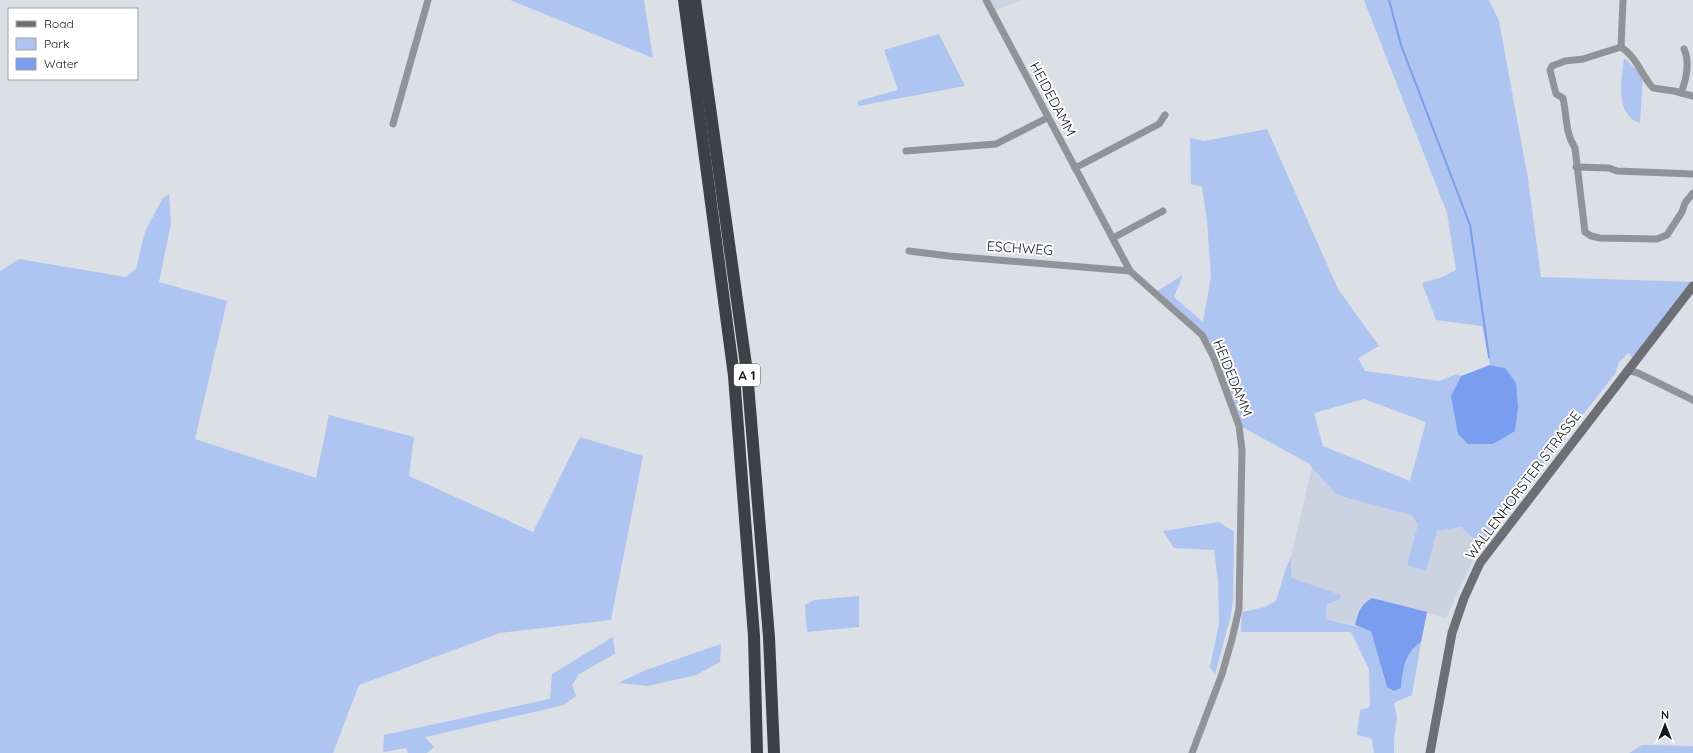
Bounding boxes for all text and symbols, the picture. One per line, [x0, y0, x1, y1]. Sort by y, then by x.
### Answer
legend [8, 8, 138, 80]
text: Road [44, 16, 74, 31]
text: Park [44, 36, 69, 51]
text: Water [44, 56, 79, 71]
street label: HEIDEDAMM [1026, 59, 1080, 139]
street label: ESCHWEG [986, 237, 1054, 259]
street label: HEIDEDAMM [1209, 337, 1257, 419]
road number: A 1 [734, 364, 760, 386]
street label: WALLENHORSTER STRASSE [1461, 407, 1585, 563]
north arrow [1645, 705, 1685, 745]
text: N [1661, 708, 1669, 722]

